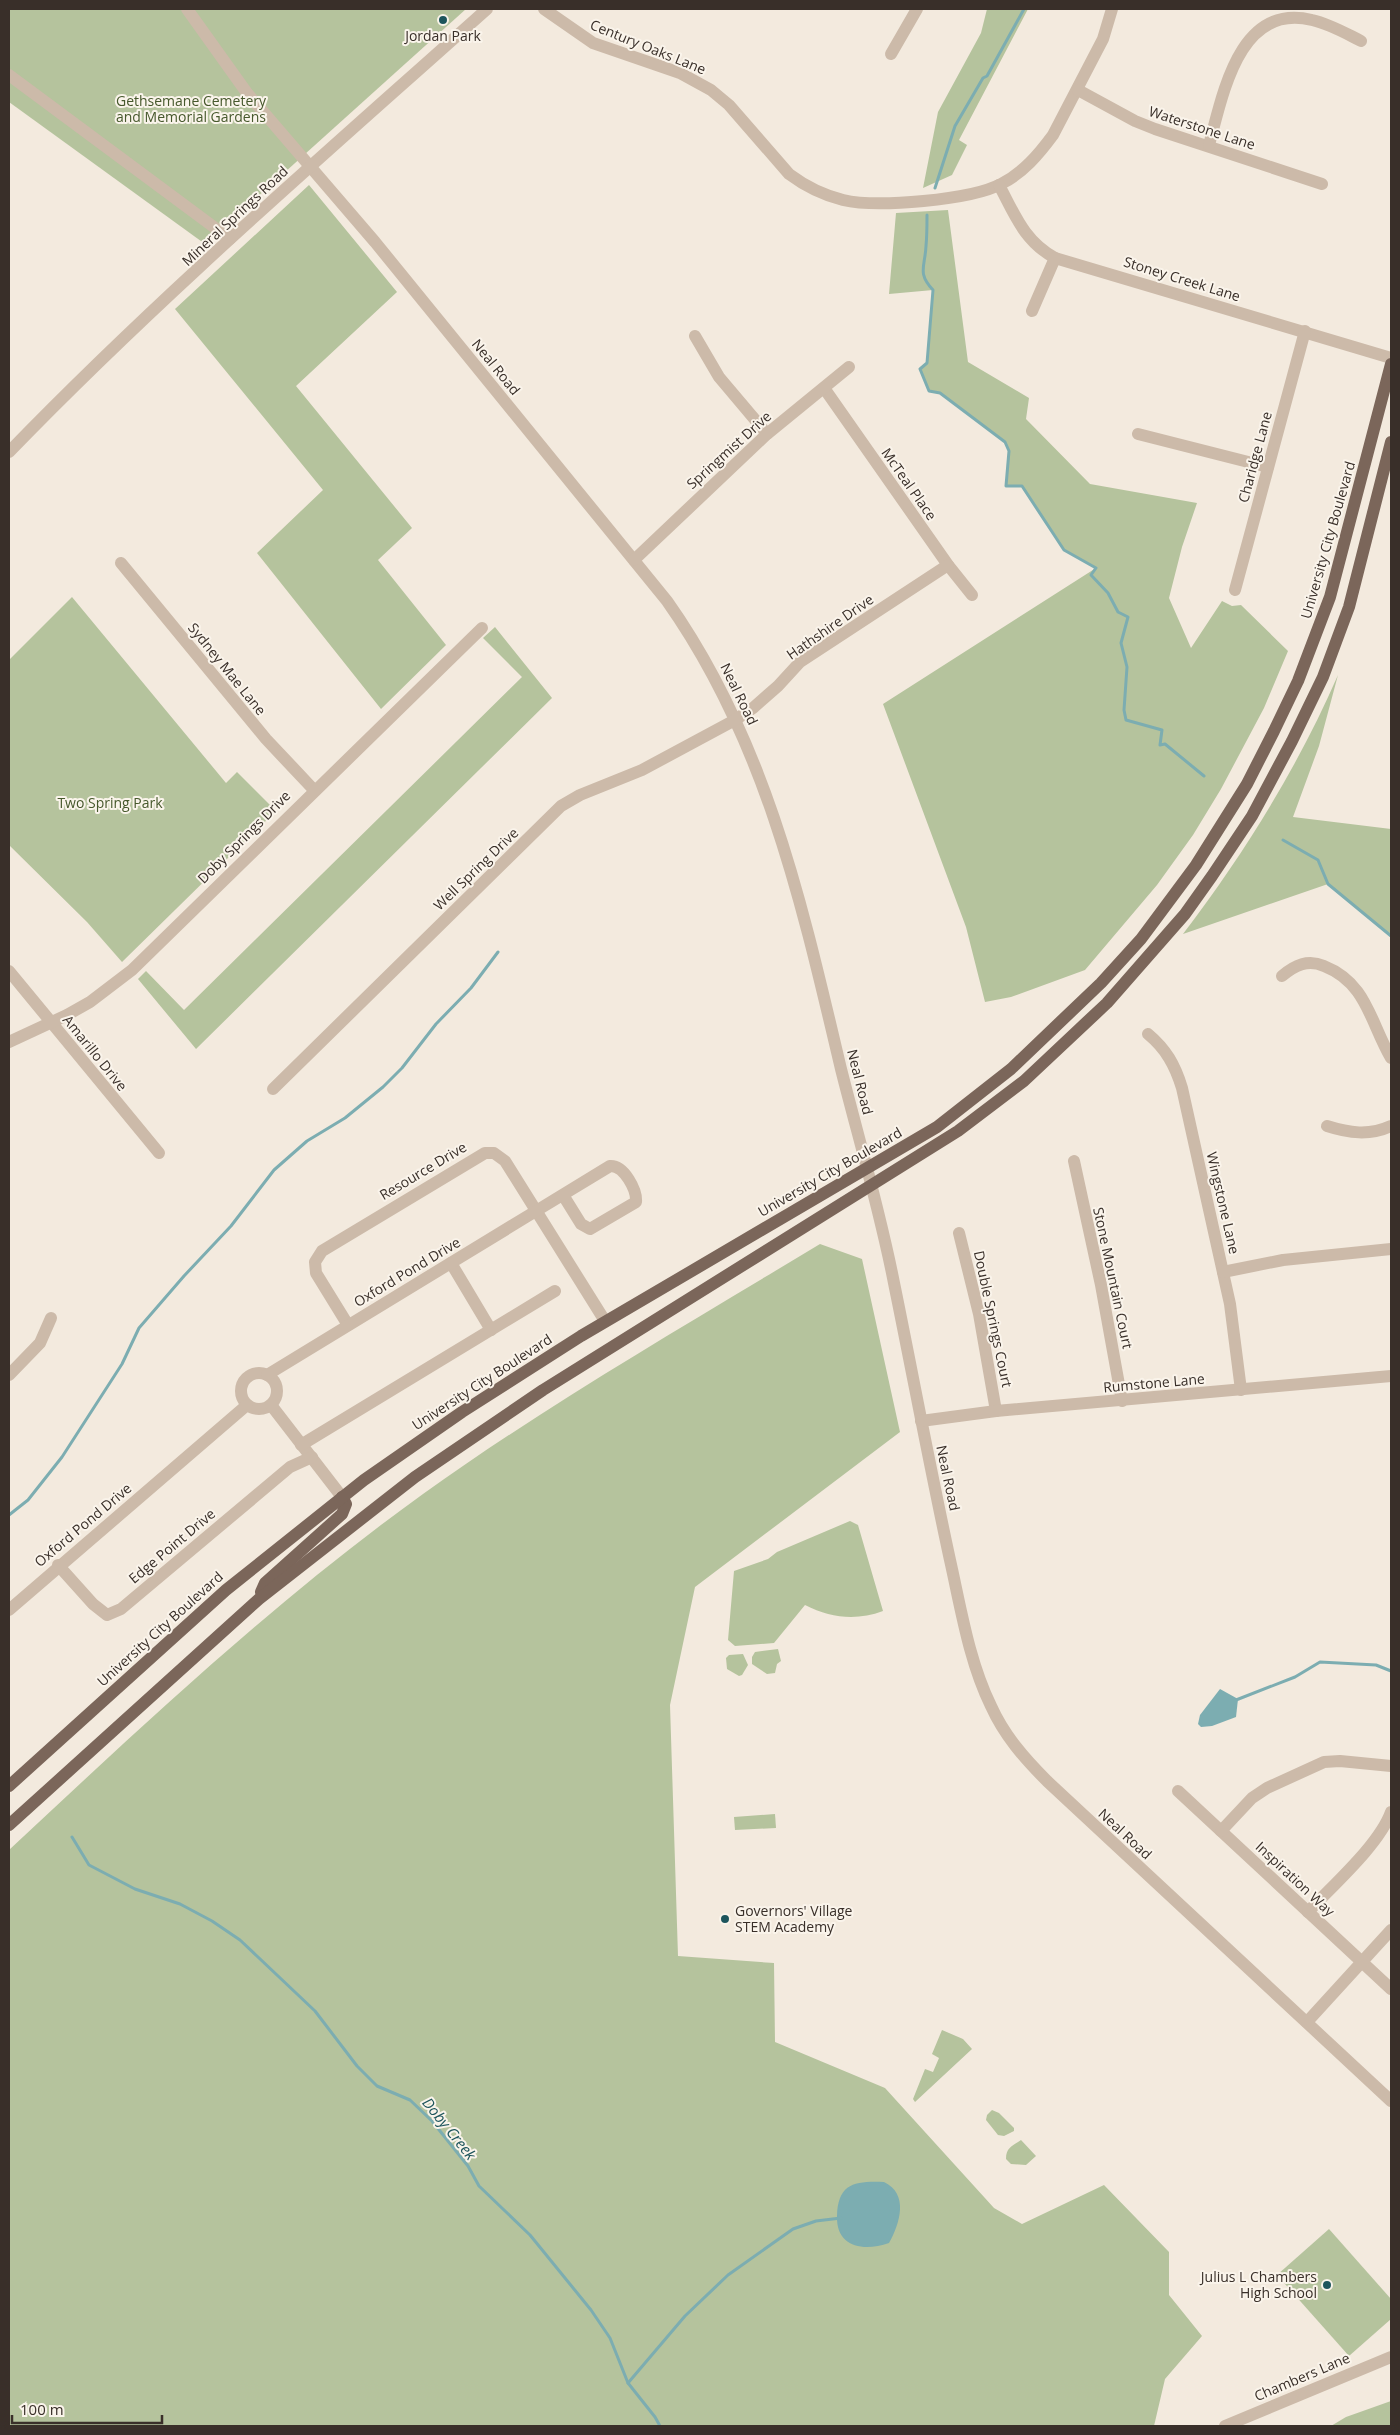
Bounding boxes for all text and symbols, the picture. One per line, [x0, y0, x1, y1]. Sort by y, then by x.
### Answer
marker: Jordan Park [437, 14, 449, 26]
street label: Century Oaks Lane [588, 15, 709, 78]
place label: Jordan Park [403, 26, 482, 45]
park label: Gethsemane Cemetery and Memorial Gardens [116, 91, 267, 126]
street label: Waterstone Lane [1146, 101, 1258, 154]
street label: Mineral Springs Road [177, 161, 292, 270]
street label: Stoney Creek Lane [1122, 252, 1243, 305]
street label: Neal Road [468, 335, 525, 399]
street label: Springmist Drive [682, 406, 775, 493]
street label: Charidge Lane [1233, 409, 1276, 505]
street label: McTeal Place [878, 444, 941, 524]
street label: University City Boulevard [1296, 459, 1359, 621]
street label: Hathshire Drive [783, 589, 877, 664]
street label: Sydney Mae Lane [184, 619, 271, 719]
street label: Neal Road [716, 660, 763, 728]
street label: Doby Springs Drive [193, 786, 294, 887]
park label: Two Spring Park [57, 793, 163, 812]
street label: Well Spring Drive [429, 823, 522, 914]
street label: Amarillo Drive [59, 1011, 132, 1095]
street label: Neal Road [843, 1047, 878, 1117]
street label: University City Boulevard [754, 1123, 905, 1221]
street label: Resource Drive [376, 1137, 470, 1204]
street label: Wingstone Lane [1202, 1150, 1245, 1256]
street label: Stone Mountain Court [1089, 1205, 1138, 1351]
street label: Oxford Pond Drive [350, 1232, 464, 1311]
street label: Double Springs Court [970, 1249, 1017, 1389]
street label: University City Boulevard [408, 1329, 555, 1434]
street label: Rumstone Lane [1102, 1369, 1206, 1396]
street label: Neal Road [932, 1443, 965, 1513]
street label: Oxford Pond Drive [30, 1478, 135, 1571]
street label: Edge Point Drive [124, 1504, 219, 1587]
street label: University City Boulevard [93, 1567, 227, 1690]
street label: Neal Road [1094, 1804, 1156, 1863]
street label: Inspiration Way [1252, 1837, 1340, 1921]
place label: Governors' Village STEM Academy [735, 1901, 853, 1936]
marker: Governors' Village STEM Academy [719, 1913, 731, 1925]
water label: Doby Creek [418, 2093, 482, 2164]
place label: Julius L Chambers High School [1199, 2267, 1317, 2302]
marker: Julius L Chambers High School [1321, 2279, 1333, 2291]
street label: Chambers Lane [1251, 2348, 1353, 2405]
scale bar [12, 2392, 162, 2424]
text: 100 m [20, 2399, 64, 2419]

